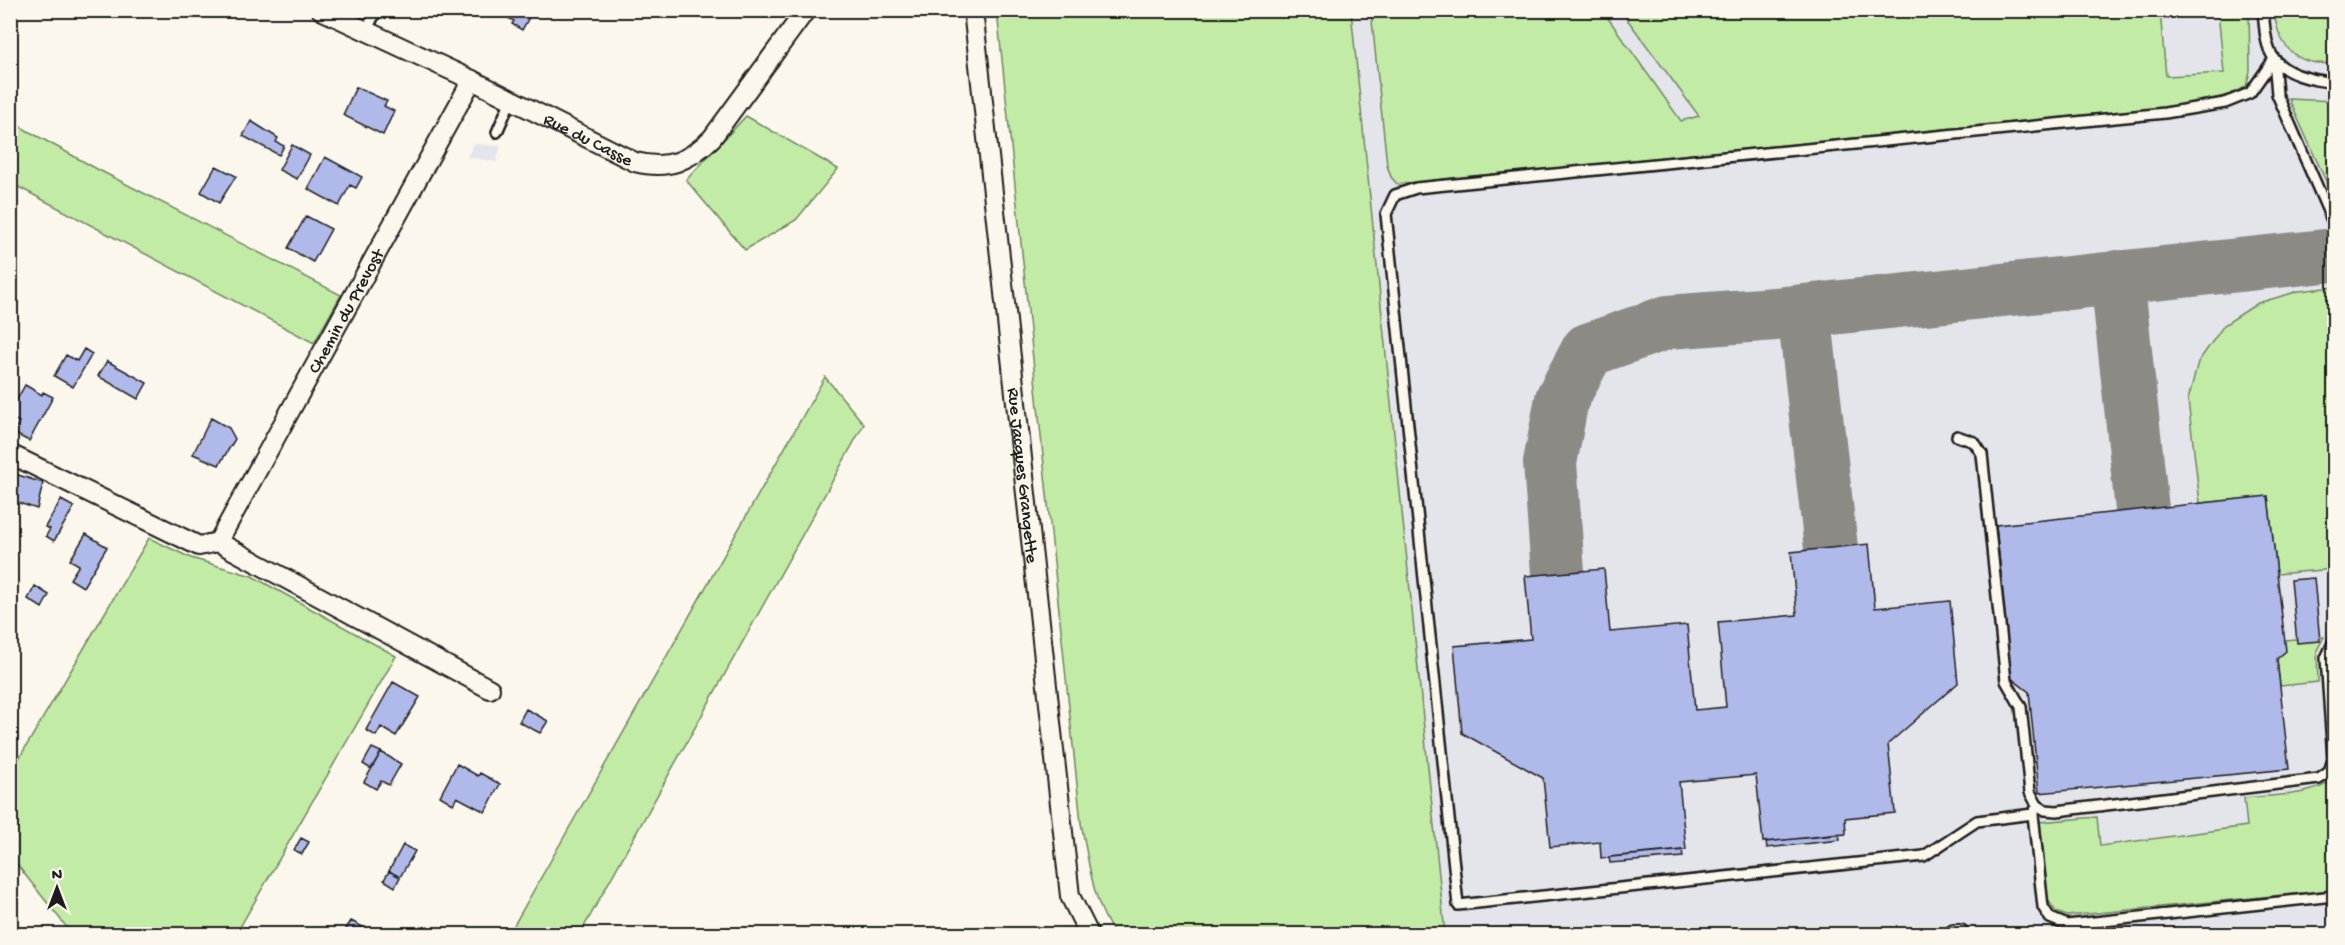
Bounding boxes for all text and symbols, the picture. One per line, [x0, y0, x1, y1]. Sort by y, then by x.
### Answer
street label: Rue du Casse [539, 110, 636, 172]
street label: Chemin du Prevost [305, 245, 391, 378]
street label: Rue Jacques Grangette [1001, 387, 1042, 565]
north arrow [27, 858, 87, 918]
text: N [52, 867, 63, 886]

